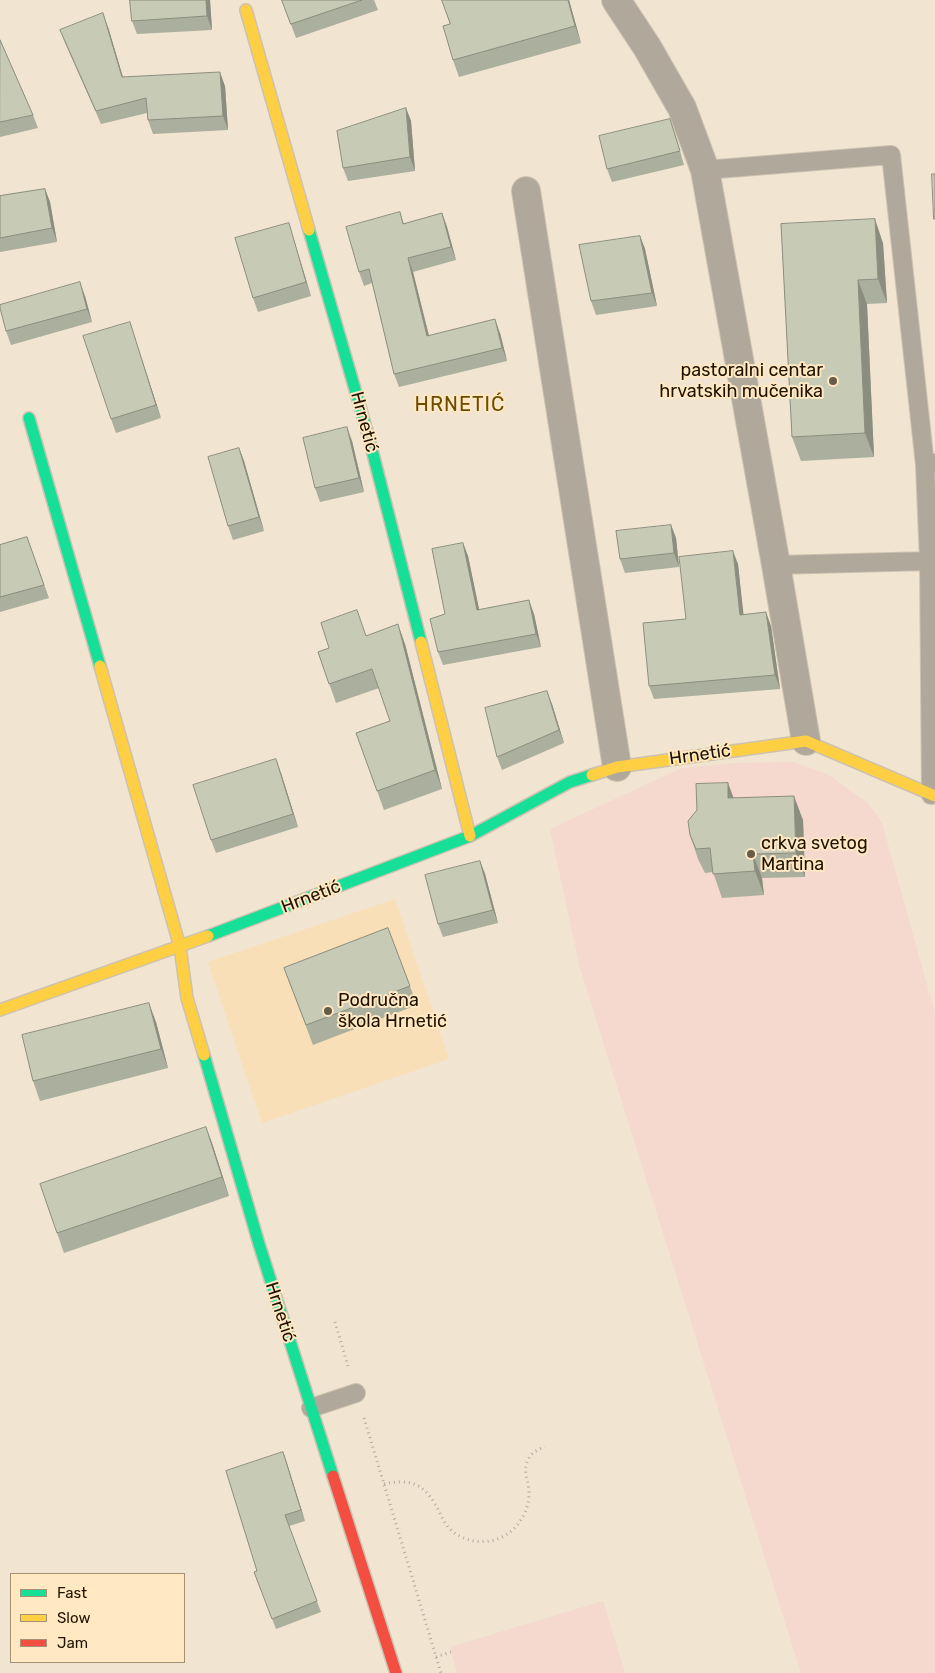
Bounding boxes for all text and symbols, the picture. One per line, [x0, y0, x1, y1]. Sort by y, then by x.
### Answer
place label: pastoralni centar hrvatskih mučenika [659, 360, 823, 402]
marker: pastoralni centar hrvatskih mučenika [827, 375, 839, 387]
street label: Hrnetić [346, 389, 382, 455]
district label: HRNETIĆ [414, 393, 506, 417]
street label: Hrnetić [668, 740, 732, 770]
place label: crkva svetog Martina [761, 833, 868, 876]
marker: crkva svetog Martina [745, 848, 757, 860]
street label: Hrnetić [278, 876, 344, 918]
place label: Područna škola Hrnetić [338, 990, 447, 1032]
marker: Područna škola Hrnetić [322, 1005, 334, 1017]
street label: Hrnetić [260, 1279, 300, 1345]
legend [10, 1573, 185, 1663]
text: Fast [57, 1584, 87, 1602]
text: Slow [57, 1609, 90, 1627]
text: Jam [57, 1634, 88, 1652]

